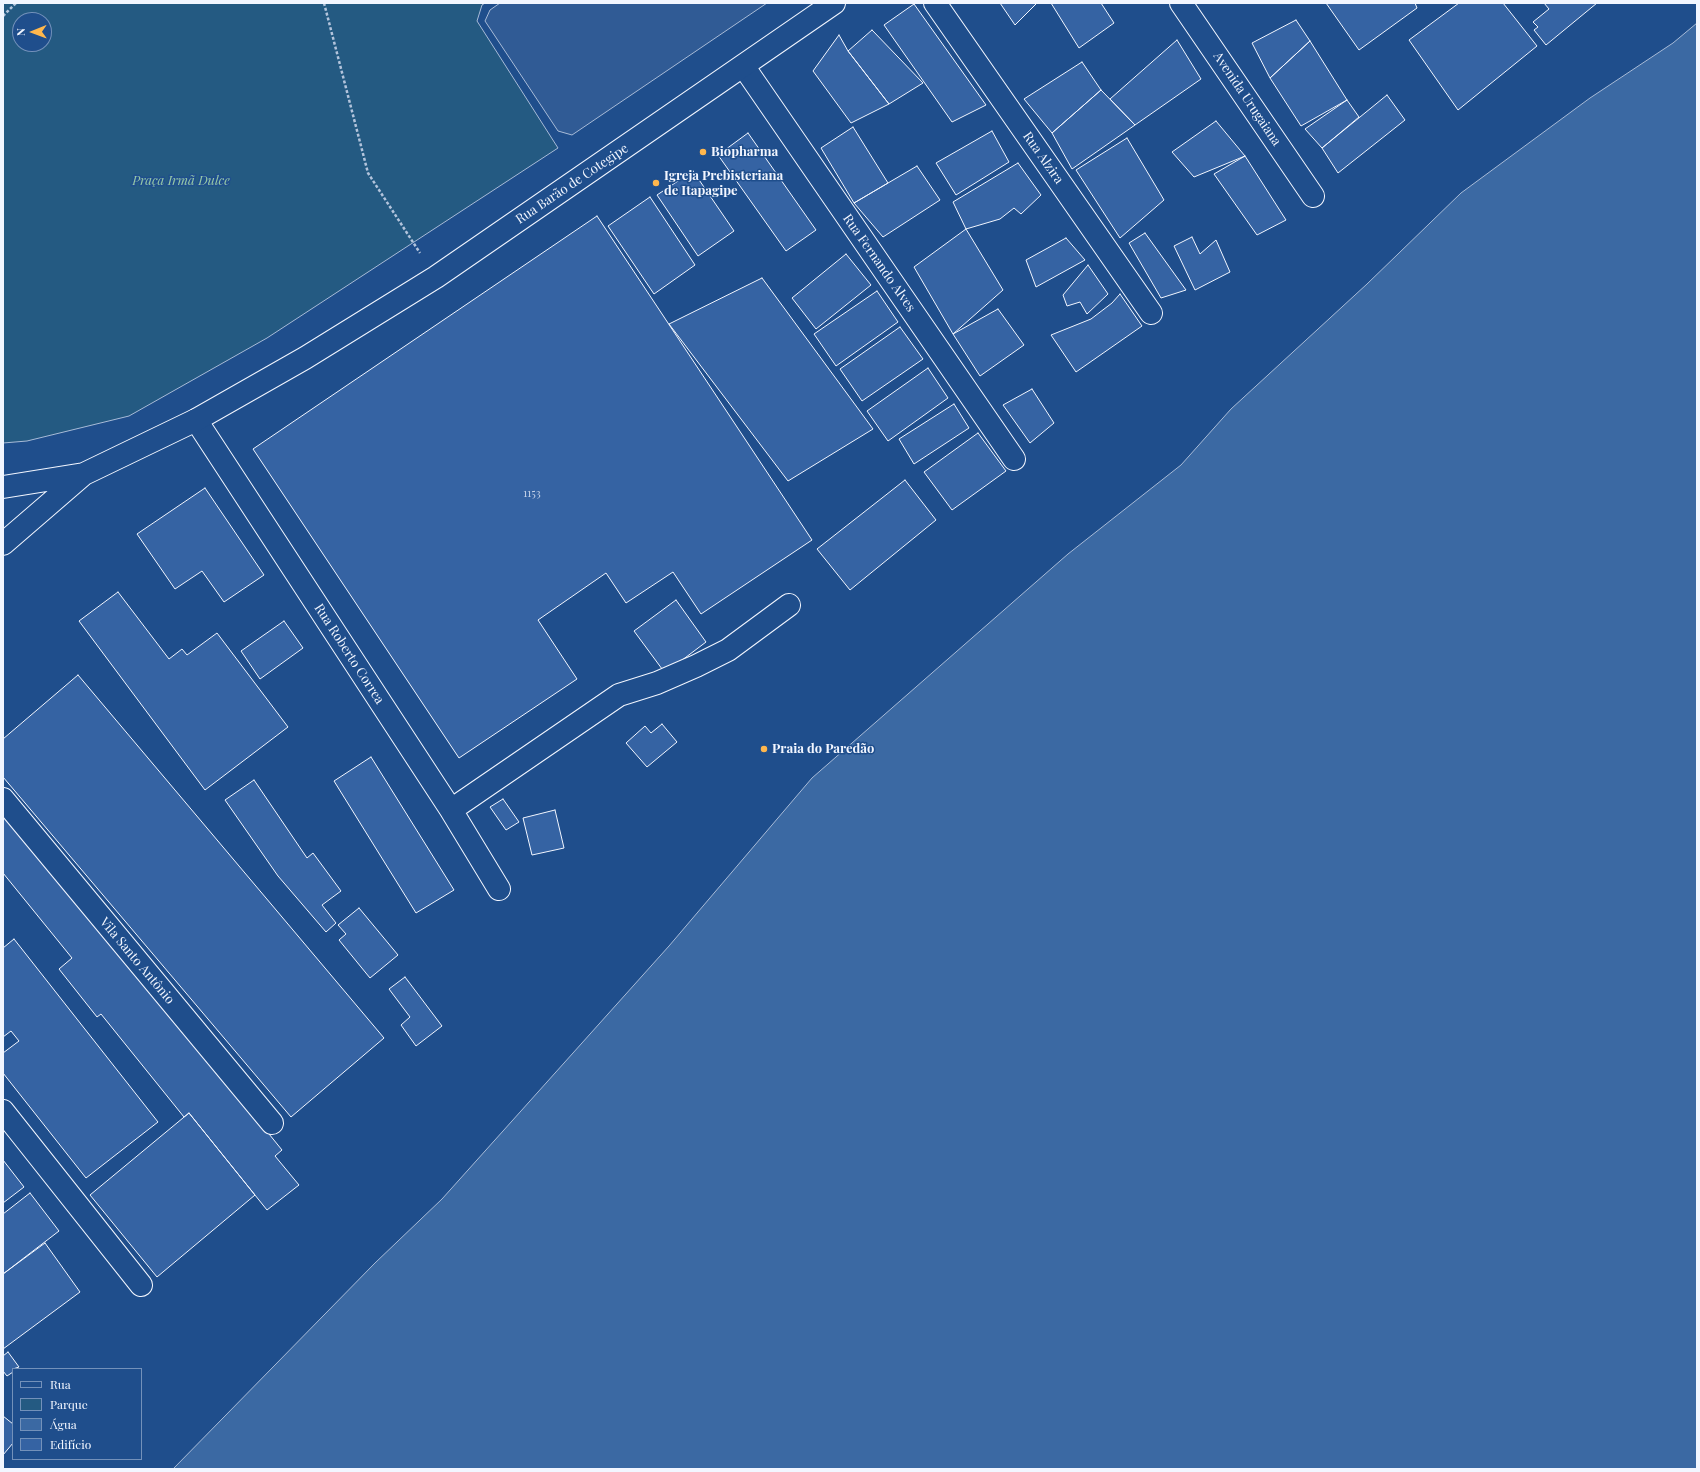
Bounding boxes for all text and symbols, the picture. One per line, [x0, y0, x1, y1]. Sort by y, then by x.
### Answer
north arrow [12, 12, 52, 52]
text: N [13, 28, 28, 36]
street label: Avenida Urugaiana [1210, 49, 1284, 149]
street label: Rua Alzira [1019, 129, 1067, 187]
street label: Rua Barão de Cotegipe [513, 141, 631, 227]
place label: Biopharma [711, 144, 778, 160]
marker: Biopharma [698, 147, 708, 157]
place label: Igreja Prebisteriana de Itapagipe [664, 168, 783, 199]
park label: Praça Irmã Dulce [132, 173, 230, 189]
marker: Igreja Prebisteriana de Itapagipe [651, 178, 661, 188]
street label: Rua Fernando Alves [839, 211, 919, 315]
house number: 1153 [523, 487, 541, 501]
street label: Rua Roberto Correa [311, 601, 387, 707]
place label: Praia do Paredão [772, 741, 874, 757]
marker: Praia do Paredão [759, 744, 769, 754]
street label: Vila Santo Antônio [96, 915, 178, 1007]
legend [12, 1368, 142, 1460]
text: Rua [50, 1376, 71, 1392]
text: Parque [50, 1396, 88, 1412]
text: Água [50, 1416, 77, 1432]
text: Edifício [50, 1436, 91, 1452]

